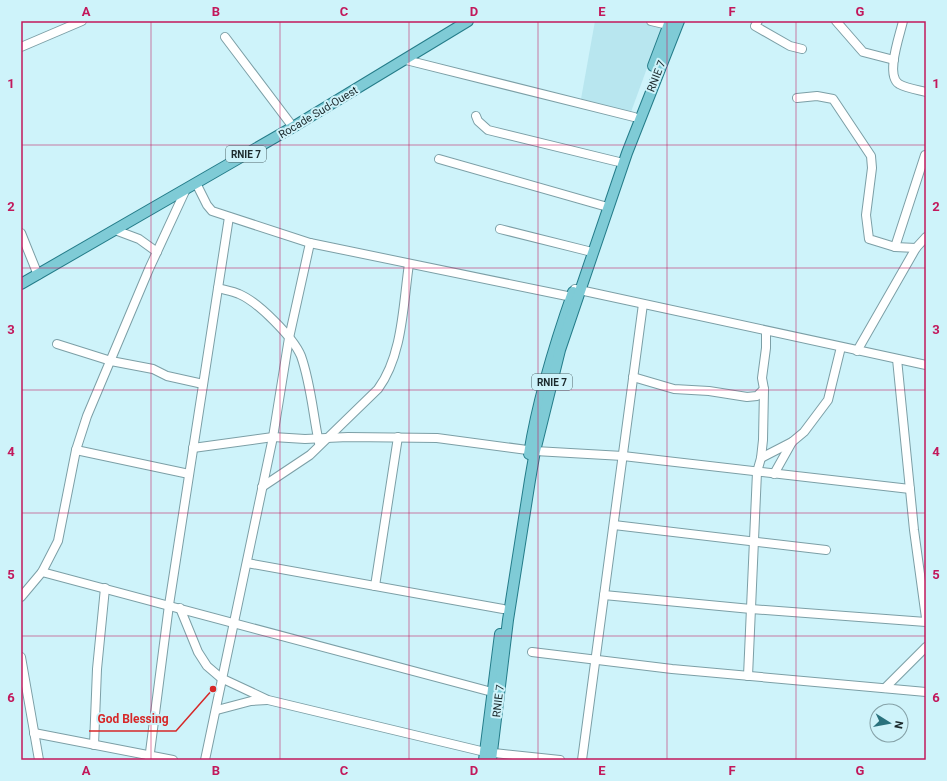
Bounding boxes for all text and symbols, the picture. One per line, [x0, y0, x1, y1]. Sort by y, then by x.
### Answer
text: A [82, 4, 91, 19]
text: B [212, 4, 220, 19]
text: C [340, 4, 349, 19]
text: D [470, 4, 478, 19]
text: E [598, 4, 606, 19]
text: F [728, 4, 736, 19]
text: G [856, 4, 865, 19]
street label: RNIE 7 [645, 59, 668, 94]
text: 1 [7, 76, 15, 91]
text: 1 [932, 76, 940, 91]
street label: Rocade Sud-Ouest [276, 83, 361, 141]
road number: RNIE 7 [226, 146, 266, 162]
text: 2 [7, 199, 15, 214]
text: 2 [932, 199, 940, 214]
text: 3 [7, 322, 15, 337]
text: 3 [932, 322, 940, 337]
road number: RNIE 7 [532, 374, 572, 390]
text: 4 [7, 444, 15, 459]
text: 4 [932, 444, 940, 459]
text: 5 [7, 567, 15, 582]
text: 5 [932, 567, 940, 582]
street label: RNIE 7 [490, 684, 507, 718]
text: 6 [7, 690, 15, 705]
text: 6 [932, 690, 940, 705]
north arrow [869, 703, 909, 743]
callout: God Blessing [89, 707, 176, 731]
text: God Blessing [97, 712, 169, 726]
text: N [891, 720, 905, 730]
text: A [82, 763, 91, 778]
text: B [212, 763, 220, 778]
text: C [340, 763, 349, 778]
text: D [470, 763, 478, 778]
text: E [598, 763, 606, 778]
text: F [728, 763, 736, 778]
text: G [856, 763, 865, 778]

